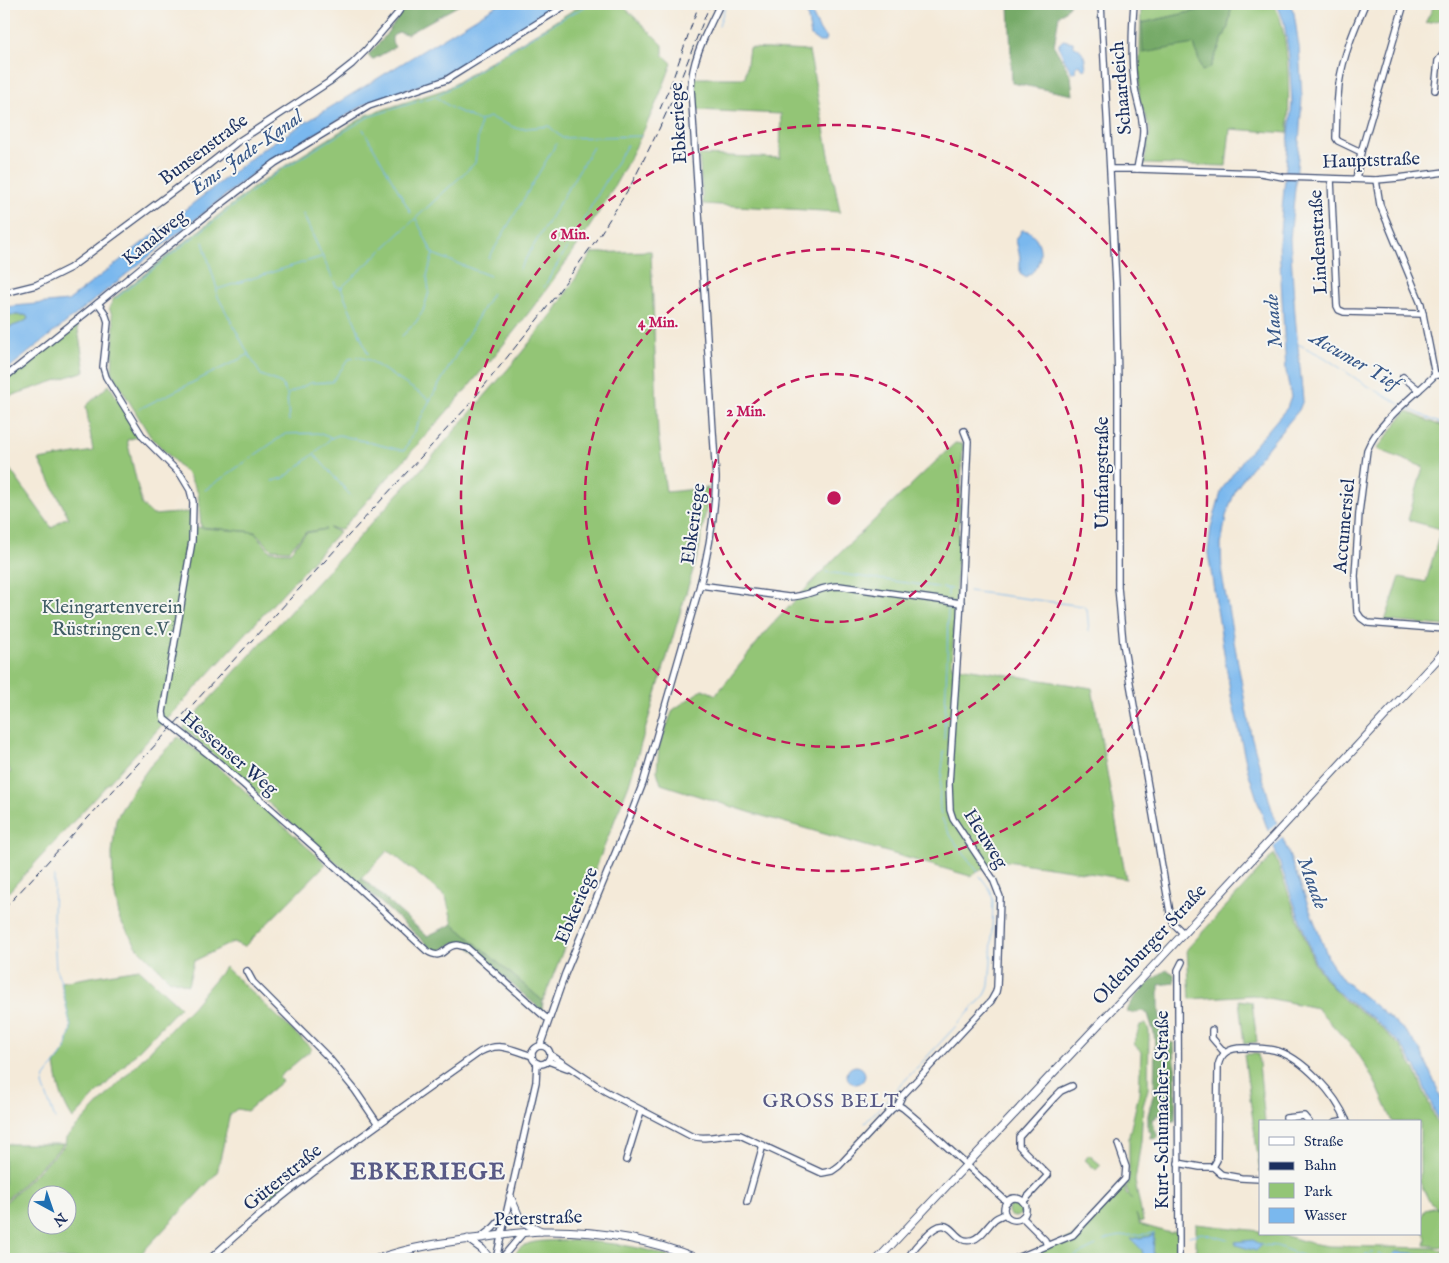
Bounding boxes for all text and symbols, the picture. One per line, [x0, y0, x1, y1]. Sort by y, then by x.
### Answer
street label: Schaardeich [1106, 40, 1138, 136]
street label: Ebkeriege [665, 81, 693, 164]
water label: Ems-Jade-Kanal [185, 104, 310, 201]
street label: Bunsenstraße [155, 109, 253, 191]
street label: Hauptstraße [1322, 147, 1421, 175]
street label: Lindenstraße [1304, 189, 1334, 295]
street label: Kanalweg [118, 204, 193, 271]
text: 6 Min. [551, 225, 589, 244]
water label: Maade [1259, 293, 1289, 349]
text: 4 Min. [638, 313, 678, 332]
water label: Accumer Tief [1304, 324, 1409, 399]
text: 2 Min. [726, 402, 766, 421]
street label: Umfangstraße [1091, 416, 1115, 529]
street label: Accumersiel [1329, 477, 1361, 575]
street label: Ebkeriege [676, 482, 712, 566]
centre of rings [825, 489, 843, 507]
park label: Kleingartenverein Rüstringen e.V. [41, 596, 183, 642]
street label: Hessenser Weg [175, 706, 283, 802]
street label: Heuweg [957, 805, 1013, 874]
water label: Maade [1291, 853, 1333, 913]
street label: Ebkeriege [550, 863, 604, 948]
street label: Oldenburger Straße [1088, 879, 1212, 1011]
street label: Kurt-Schumacher-Straße [1151, 1010, 1175, 1210]
district label: GROSS BELT [762, 1089, 900, 1114]
legend [1259, 1120, 1422, 1236]
text: Straße [1304, 1132, 1344, 1151]
street label: Güterstraße [239, 1139, 327, 1217]
text: Bahn [1304, 1156, 1336, 1175]
district label: EBKERIEGE [350, 1157, 506, 1188]
text: Park [1304, 1182, 1334, 1201]
north arrow [28, 1186, 78, 1236]
street label: Peterstraße [493, 1205, 583, 1233]
text: Wasser [1304, 1206, 1347, 1225]
text: N [49, 1208, 71, 1230]

